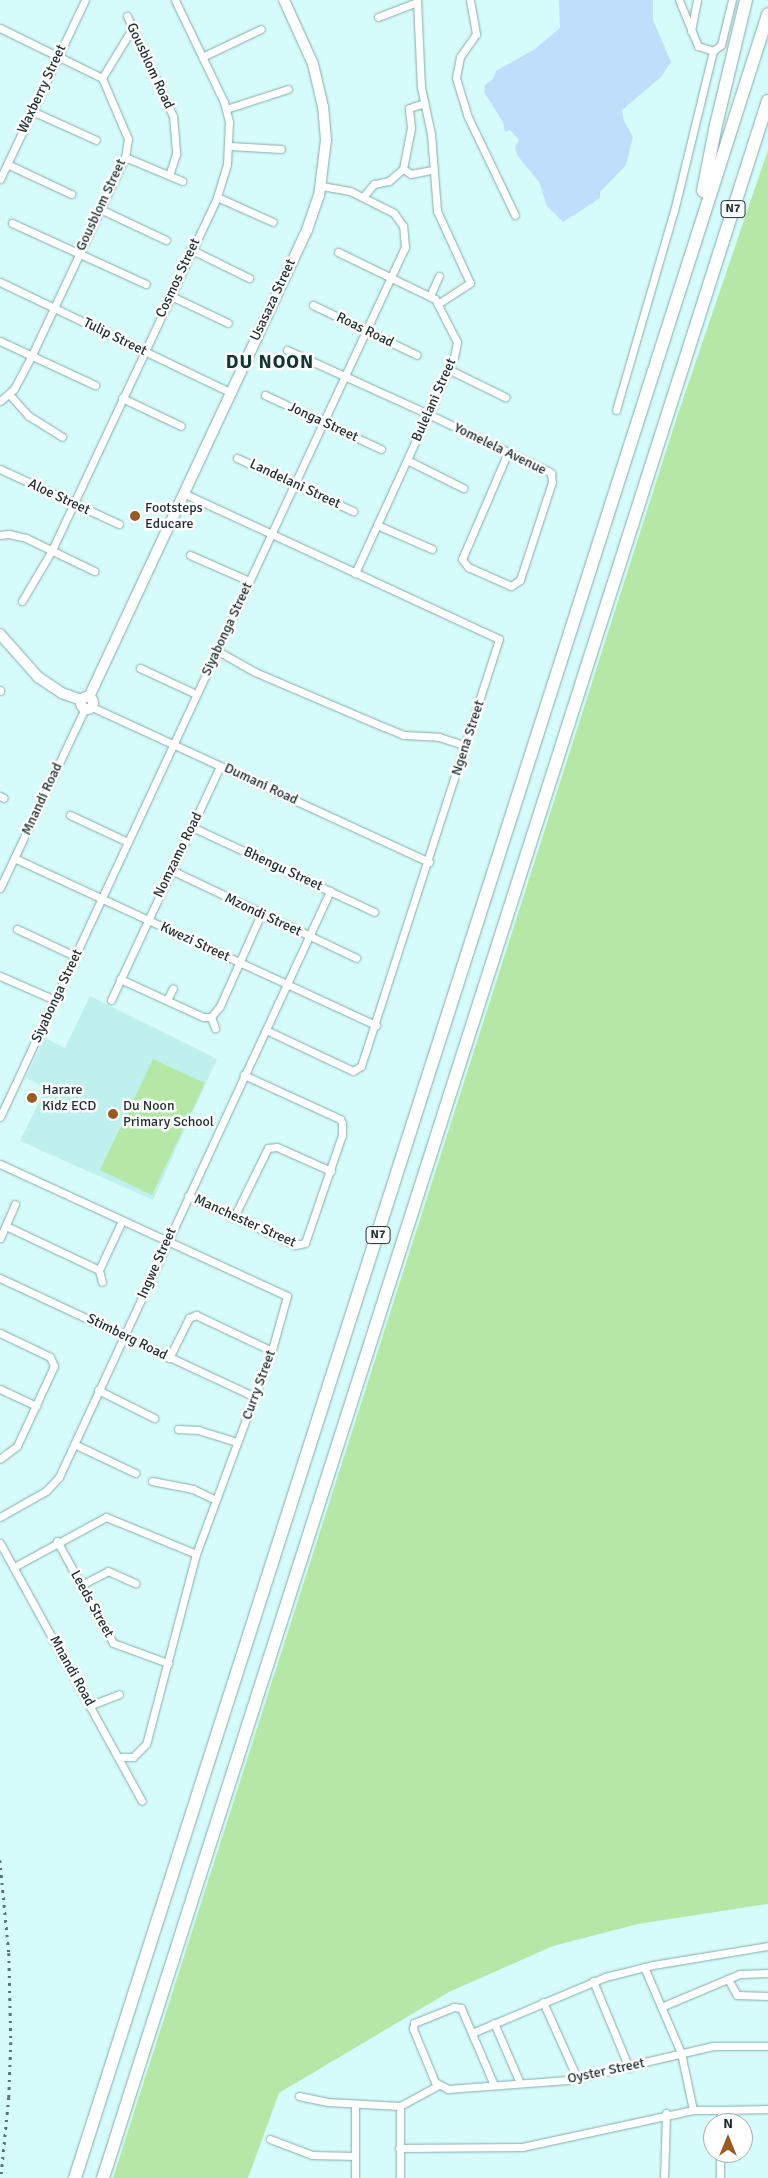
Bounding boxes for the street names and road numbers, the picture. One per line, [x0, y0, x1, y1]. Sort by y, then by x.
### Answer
street label: Gousblom Road [123, 20, 177, 112]
street label: Waxberry Street [14, 42, 70, 136]
street label: Gousblom Street [72, 156, 130, 254]
road number: N7 [720, 200, 746, 218]
street label: Cosmos Street [152, 236, 204, 320]
street label: Usasaza Street [247, 256, 299, 344]
street label: Roas Road [334, 309, 396, 351]
street label: Tulip Street [81, 315, 149, 359]
street label: Bulelani Street [408, 356, 460, 444]
street label: Jonga Street [285, 398, 361, 446]
street label: Yomelela Avenue [451, 419, 549, 479]
street label: Landelani Street [247, 456, 343, 512]
street label: Aloe Street [25, 475, 93, 519]
street label: Siyabonga Street [198, 580, 256, 678]
street label: Ngena Street [448, 698, 488, 778]
street label: Mnandi Road [18, 760, 66, 838]
street label: Dumani Road [221, 760, 301, 808]
street label: Nomzamo Road [150, 810, 206, 900]
street label: Bhengu Street [241, 843, 325, 895]
street label: Mzondi Street [222, 890, 304, 940]
street label: Kwezi Street [158, 919, 232, 965]
street label: Siyabonga Street [28, 947, 86, 1045]
street label: Manchester Street [191, 1191, 299, 1251]
street label: Ingwe Street [134, 1225, 180, 1301]
road number: N7 [366, 1226, 390, 1244]
street label: Stimberg Road [84, 1310, 170, 1364]
street label: Curry Street [239, 1348, 279, 1422]
street label: Leeds Street [67, 1568, 117, 1640]
street label: Mnandi Road [46, 1633, 98, 1709]
street label: Oyster Street [566, 2055, 646, 2087]

